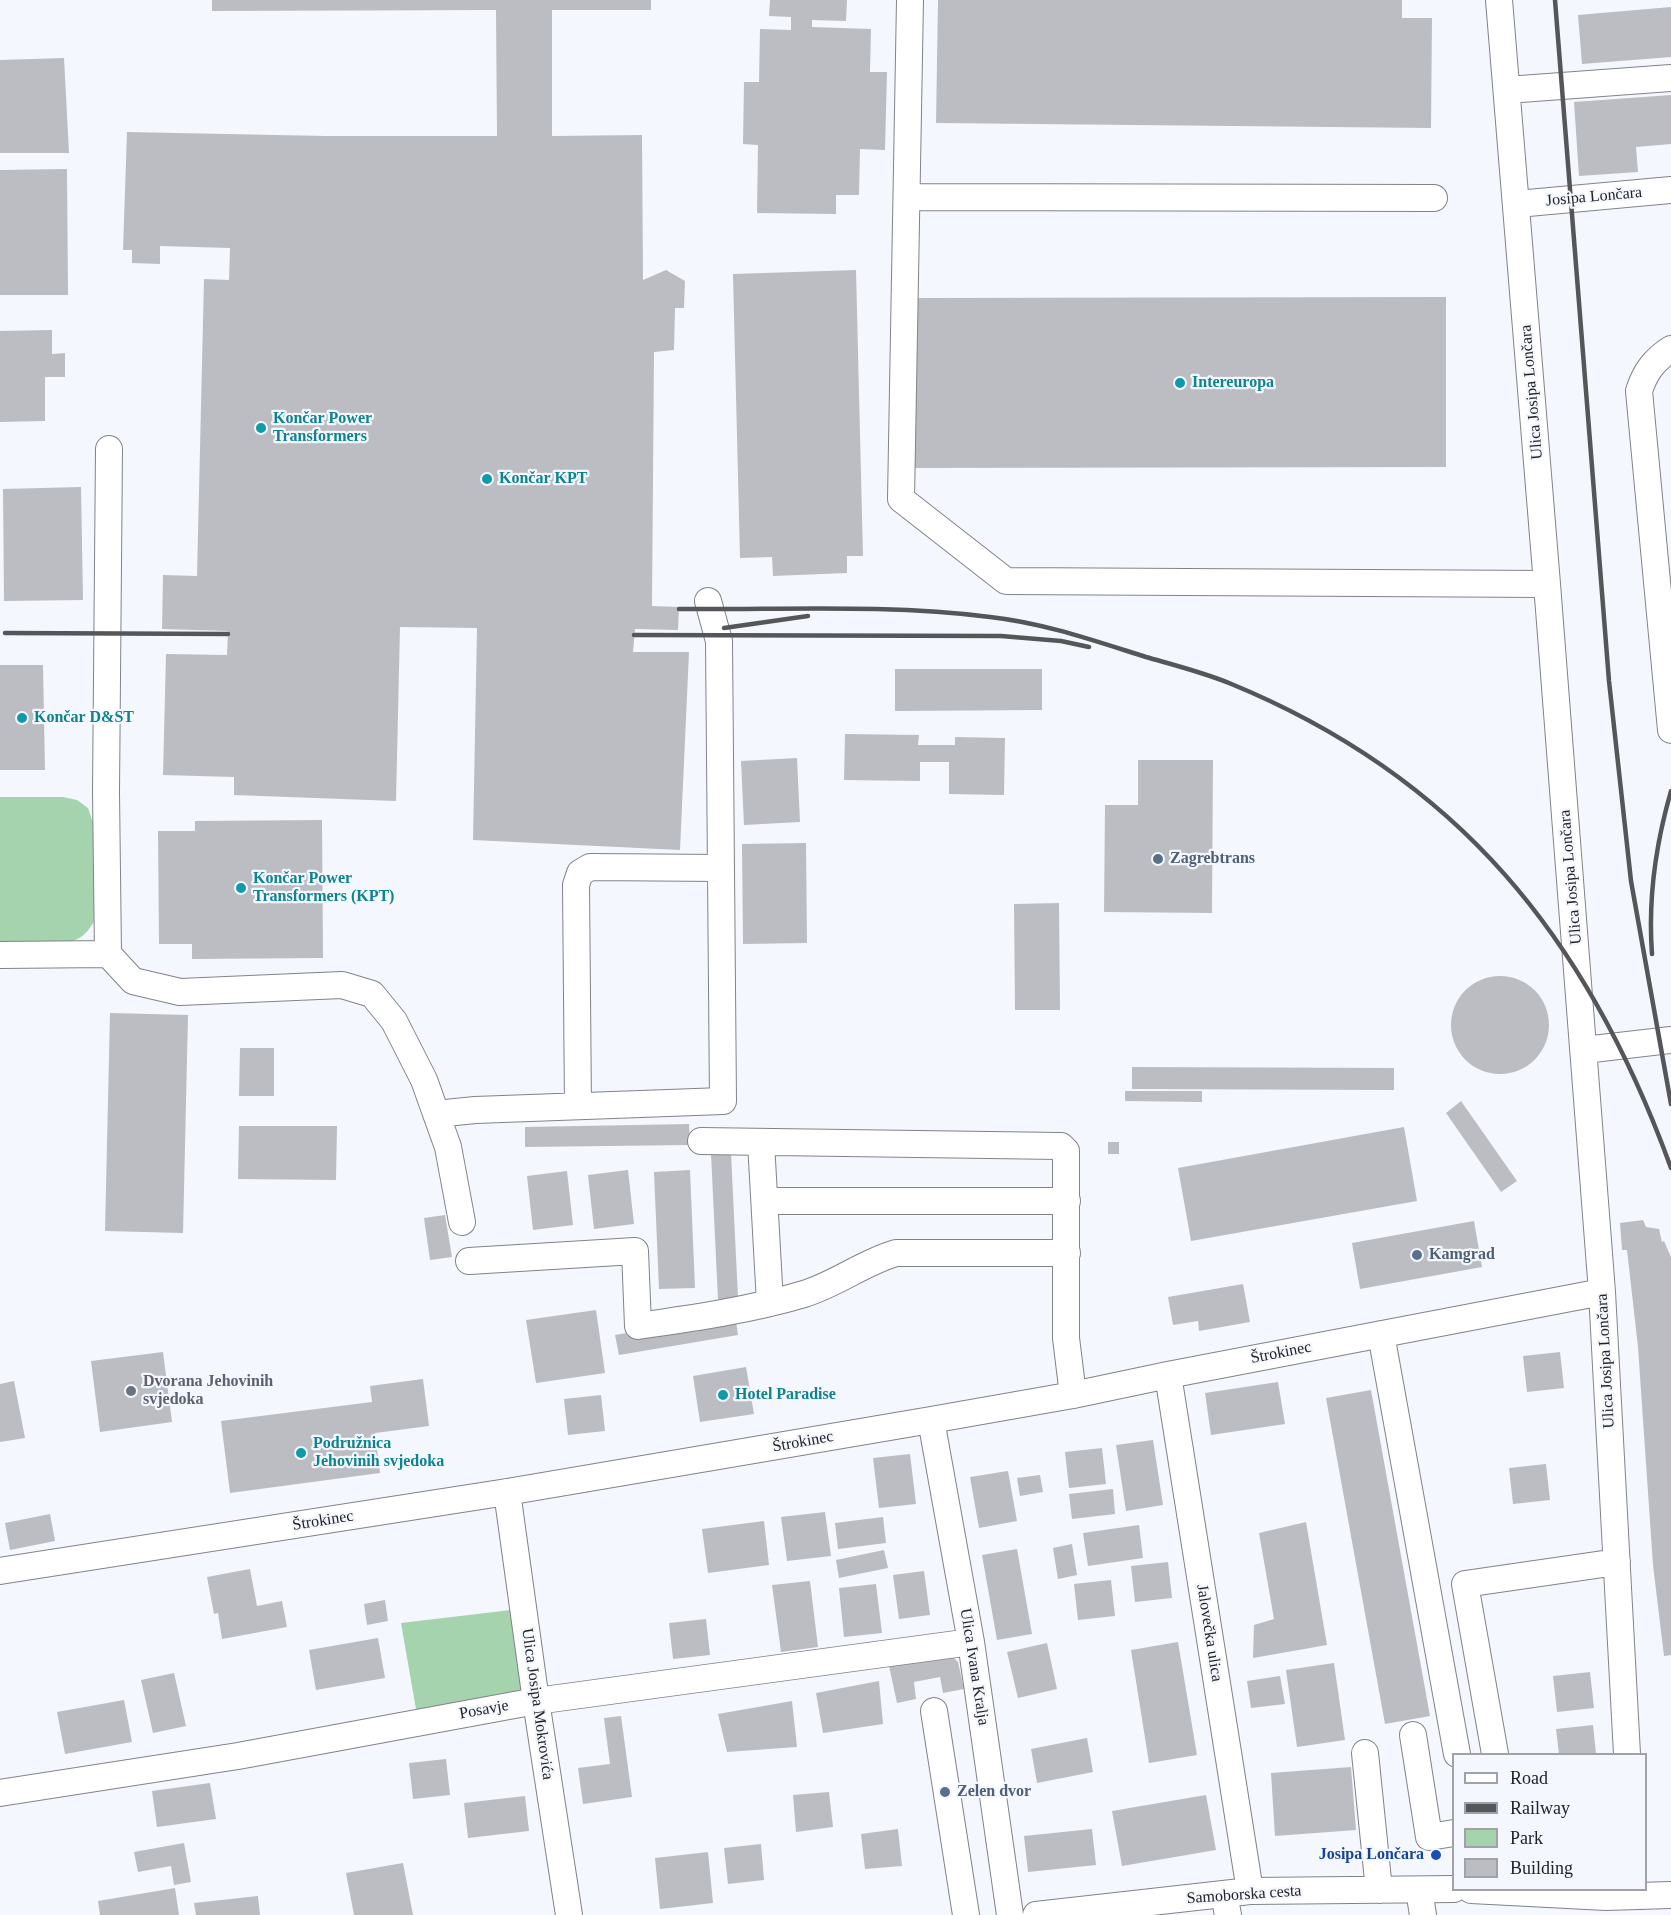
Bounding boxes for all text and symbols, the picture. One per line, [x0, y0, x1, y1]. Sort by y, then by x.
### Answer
street label: Josipa Lončara [1545, 183, 1643, 211]
street label: Ulica Josipa Lončara [1517, 324, 1547, 460]
place label: Intereuropa [1192, 373, 1274, 393]
marker: Intereuropa [1173, 376, 1187, 390]
place label: Končar Power Transformers [273, 409, 372, 447]
marker: Končar Power Transformers [254, 421, 268, 435]
place label: Končar KPT [499, 469, 587, 489]
marker: Končar KPT [480, 472, 494, 486]
place label: Končar D&ST [34, 708, 134, 728]
marker: Končar D&ST [15, 711, 29, 725]
street label: Ulica Josipa Lončara [1556, 809, 1586, 945]
place label: Zagrebtrans [1170, 849, 1255, 869]
marker: Zagrebtrans [1151, 852, 1165, 866]
place label: Končar Power Transformers (KPT) [253, 869, 394, 907]
marker: Končar Power Transformers (KPT) [234, 881, 248, 895]
place label: Kamgrad [1429, 1245, 1495, 1265]
marker: Kamgrad [1410, 1248, 1424, 1262]
street label: Ulica Josipa Lončara [1593, 1293, 1619, 1429]
street label: Štrokinec [1249, 1338, 1313, 1368]
place label: Dvorana Jehovinih svjedoka [143, 1372, 273, 1410]
marker: Dvorana Jehovinih svjedoka [124, 1384, 138, 1398]
place label: Hotel Paradise [735, 1385, 836, 1405]
marker: Hotel Paradise [716, 1388, 730, 1402]
street label: Štrokinec [771, 1427, 835, 1457]
place label: Podružnica Jehovinih svjedoka [313, 1434, 444, 1472]
marker: Podružnica Jehovinih svjedoka [294, 1446, 308, 1460]
street label: Štrokinec [291, 1507, 355, 1535]
street label: Jalovečka ulica [1192, 1583, 1226, 1683]
street label: Ulica Ivana Kralja [955, 1607, 993, 1727]
street label: Ulica Josipa Mokrovića [517, 1627, 557, 1781]
street label: Posavje [458, 1696, 510, 1724]
legend [1452, 1753, 1647, 1891]
text: Road [1510, 1768, 1548, 1788]
place label: Zelen dvor [957, 1782, 1031, 1802]
marker: Zelen dvor [938, 1785, 952, 1799]
text: Railway [1510, 1798, 1570, 1818]
text: Park [1510, 1828, 1543, 1848]
place label: Josipa Lončara [1319, 1845, 1424, 1865]
marker: Josipa Lončara [1429, 1848, 1443, 1862]
text: Building [1510, 1858, 1573, 1878]
street label: Samoborska cesta [1186, 1881, 1302, 1909]

